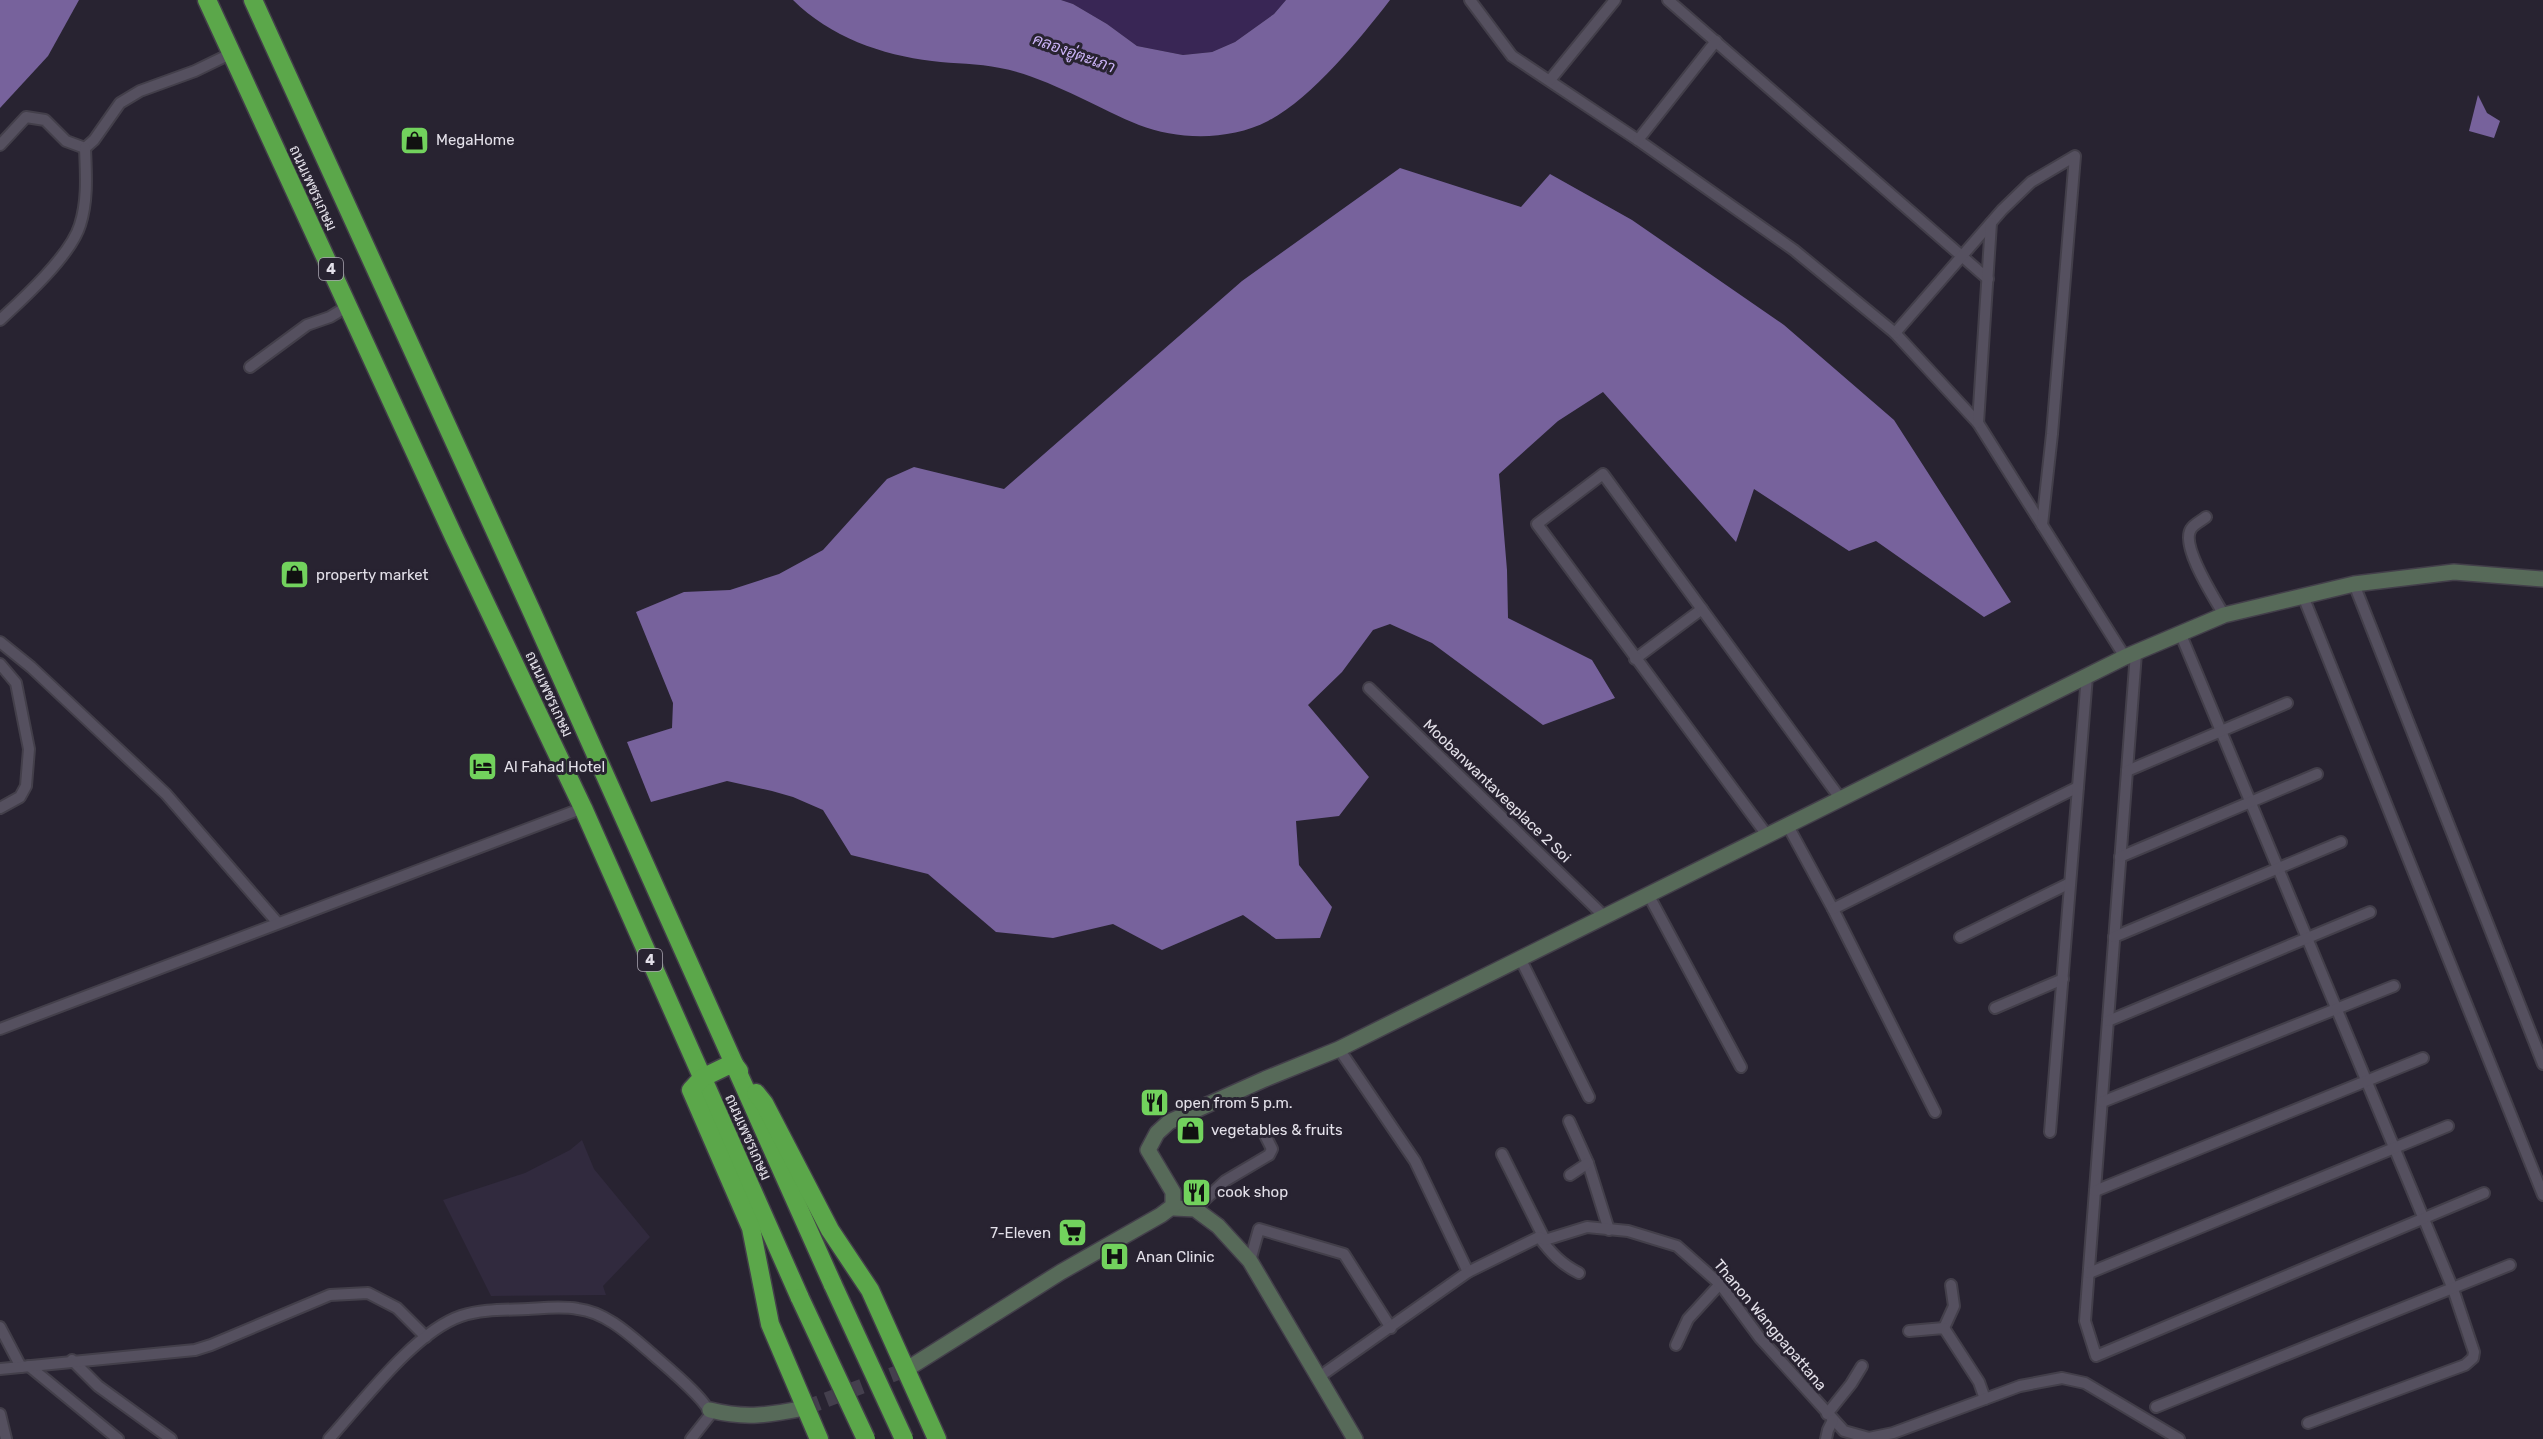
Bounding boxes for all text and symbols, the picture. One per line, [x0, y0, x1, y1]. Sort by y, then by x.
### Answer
water label: คลองอู่ตะเภา [1030, 28, 1118, 79]
shop icon: MegaHome [399, 124, 431, 156]
place label: MegaHome [436, 131, 515, 149]
street label: ถนนเพชรเกษม [285, 142, 341, 234]
road number: 4 [319, 258, 343, 280]
shop icon: property market [279, 559, 311, 591]
place label: property market [316, 566, 429, 584]
street label: ถนนเพชรเกษม [521, 648, 577, 740]
street label: Moobanwantaveeplace 2 Soi [1419, 716, 1575, 866]
hotel icon: Al Fahad Hotel [467, 751, 499, 783]
place label: Al Fahad Hotel [504, 758, 605, 776]
road number: 4 [638, 949, 662, 971]
restaurant icon: open from 5 p.m. [1138, 1087, 1170, 1119]
street label: ถนนเพชรเกษม [721, 1091, 775, 1183]
place label: open from 5 p.m. [1175, 1094, 1293, 1112]
shop icon: vegetables & fruits [1174, 1114, 1206, 1146]
place label: vegetables & fruits [1211, 1121, 1343, 1139]
restaurant icon: cook shop [1180, 1176, 1212, 1208]
place label: cook shop [1217, 1183, 1288, 1201]
supermarket icon: 7-Eleven [1056, 1217, 1088, 1249]
place label: 7-Eleven [990, 1224, 1051, 1242]
hospital icon: Anan Clinic [1099, 1241, 1131, 1273]
place label: Anan Clinic [1136, 1248, 1214, 1266]
street label: Thanon Wangpapattana [1710, 1256, 1830, 1394]

